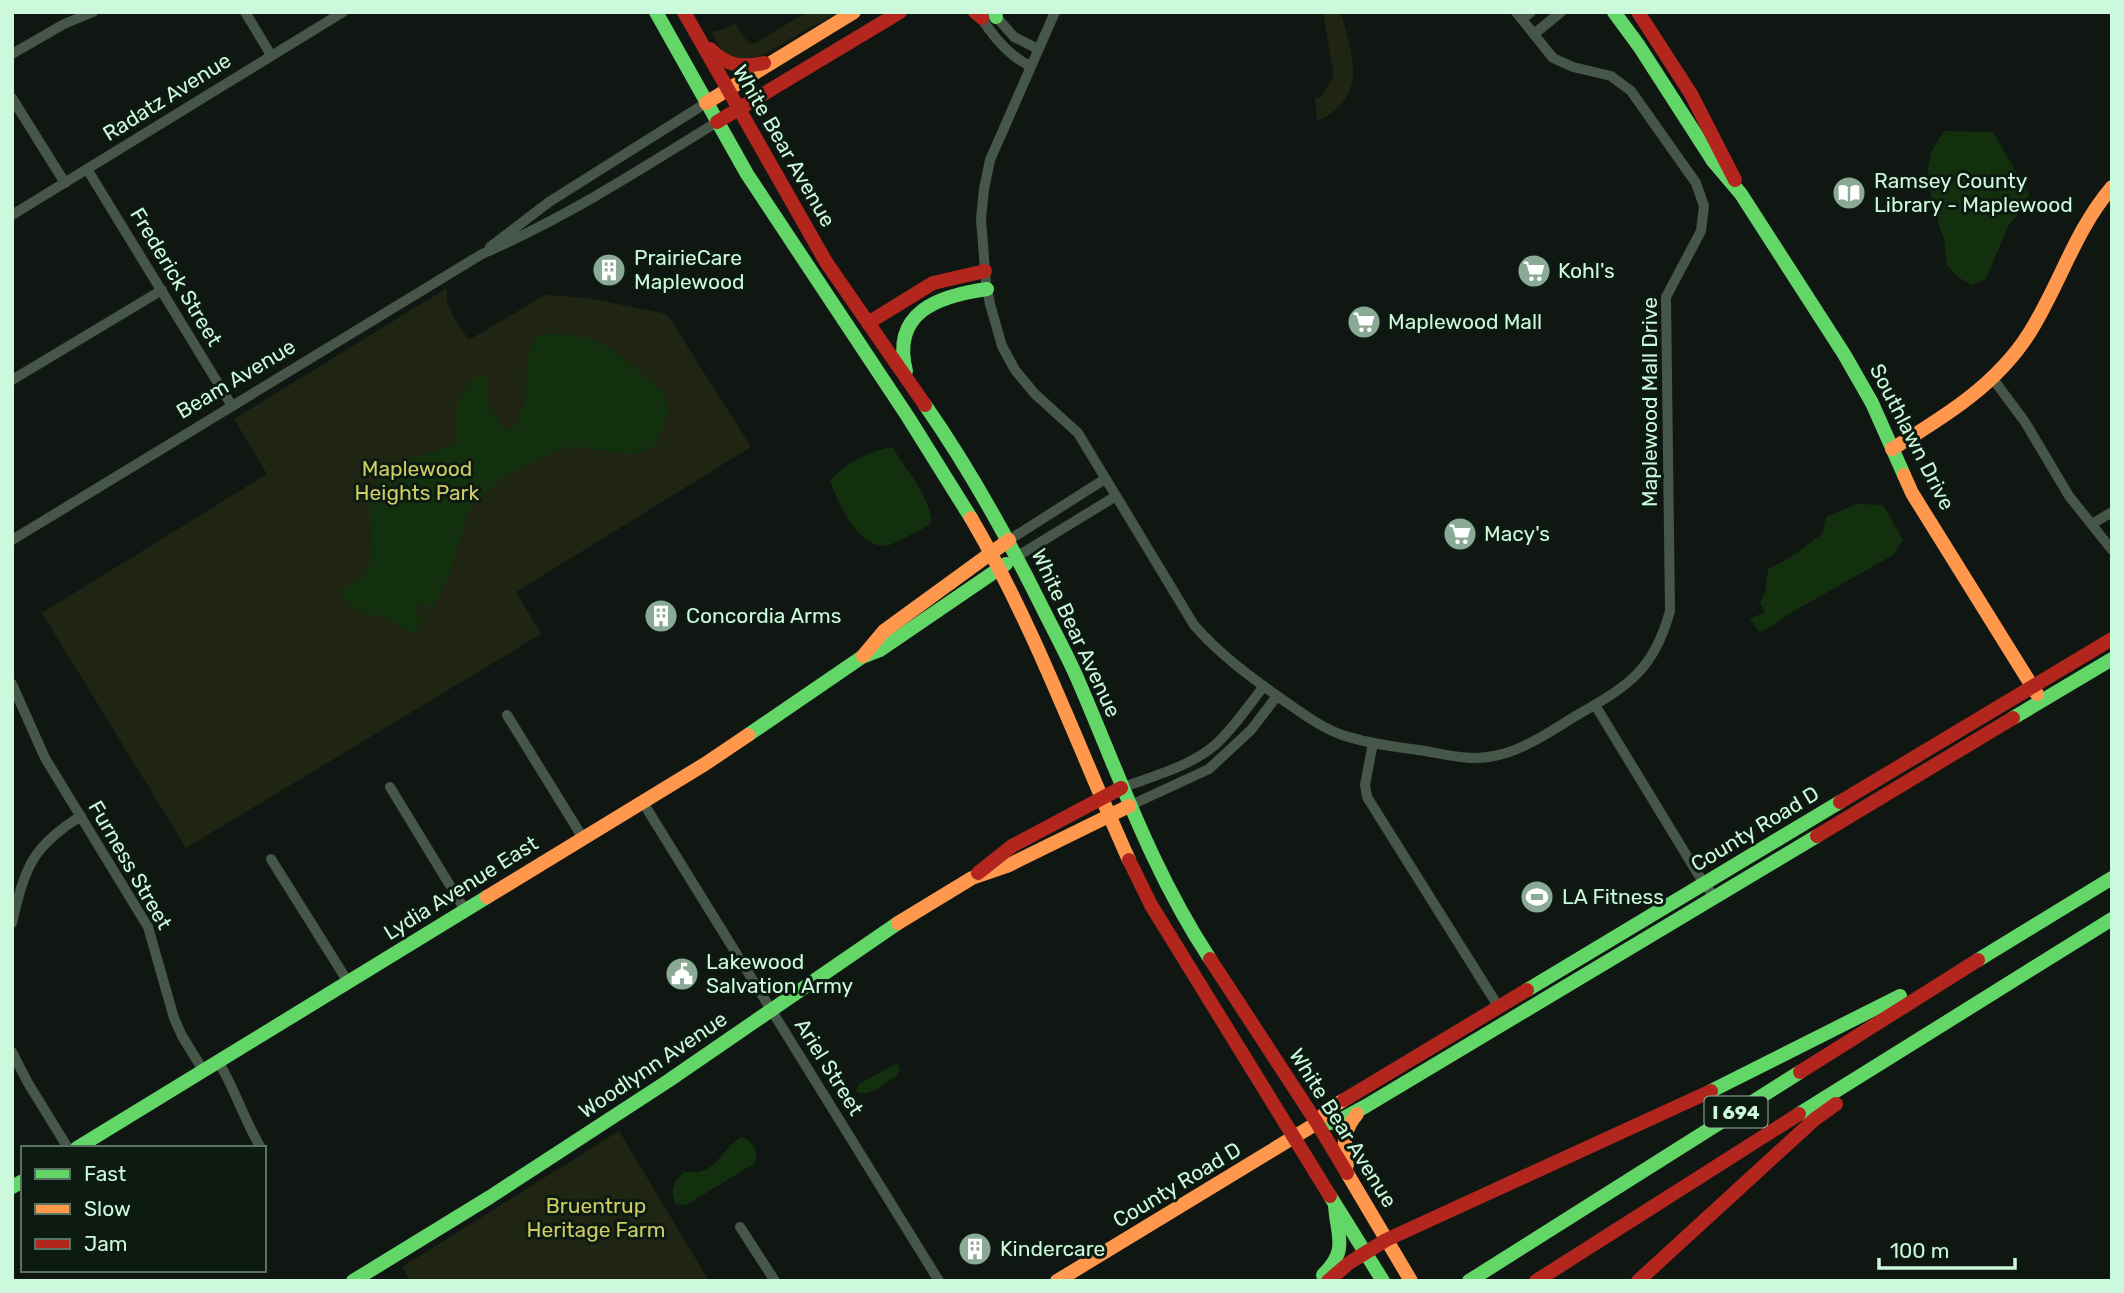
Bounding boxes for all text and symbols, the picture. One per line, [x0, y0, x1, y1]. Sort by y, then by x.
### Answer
street label: Radatz Avenue [98, 47, 235, 146]
street label: White Bear Avenue [728, 60, 841, 231]
place label: Ramsey County Library - Maplewood [1874, 168, 2073, 217]
library icon: Ramsey County Library - Maplewood [1830, 174, 1868, 212]
street label: Frederick Street [125, 203, 228, 350]
place label: PrairieCare Maplewood [634, 245, 745, 294]
building icon: PrairieCare Maplewood [590, 251, 628, 289]
supermarket icon: Kohl's [1515, 252, 1553, 290]
place label: Kohl's [1558, 258, 1615, 283]
street label: Maplewood Mall Drive [1637, 297, 1662, 507]
supermarket icon: Maplewood Mall [1345, 303, 1383, 341]
place label: Maplewood Mall [1388, 309, 1542, 334]
street label: Beam Avenue [172, 333, 300, 424]
street label: Southlawn Drive [1865, 360, 1960, 514]
park label: Maplewood Heights Park [355, 456, 480, 505]
supermarket icon: Macy's [1441, 515, 1479, 553]
place label: Macy's [1484, 521, 1550, 546]
street label: White Bear Avenue [1026, 545, 1126, 721]
building icon: Concordia Arms [642, 597, 680, 635]
place label: Concordia Arms [686, 603, 841, 628]
street label: County Road D [1686, 781, 1823, 877]
street label: Furness Street [83, 796, 177, 934]
street label: Lydia Avenue East [379, 830, 542, 945]
sports icon: LA Fitness [1518, 878, 1556, 916]
place label: LA Fitness [1562, 884, 1664, 909]
place label: Lakewood Salvation Army [706, 949, 854, 998]
public building icon: Lakewood Salvation Army [663, 955, 701, 993]
street label: Woodlynn Avenue [574, 1006, 732, 1123]
street label: Ariel Street [790, 1014, 869, 1120]
street label: White Bear Avenue [1284, 1044, 1402, 1212]
road number: I 694 [1704, 1096, 1768, 1128]
street label: County Road D [1108, 1137, 1245, 1233]
legend [21, 1146, 266, 1272]
text: Fast [84, 1161, 126, 1186]
park label: Bruentrup Heritage Farm [527, 1193, 665, 1242]
text: Slow [84, 1196, 131, 1221]
scale bar [1879, 1226, 2016, 1270]
building icon: Kindercare [956, 1230, 994, 1268]
text: Jam [84, 1231, 128, 1256]
place label: Kindercare [1000, 1236, 1105, 1261]
text: 100 m [1890, 1238, 1949, 1263]

